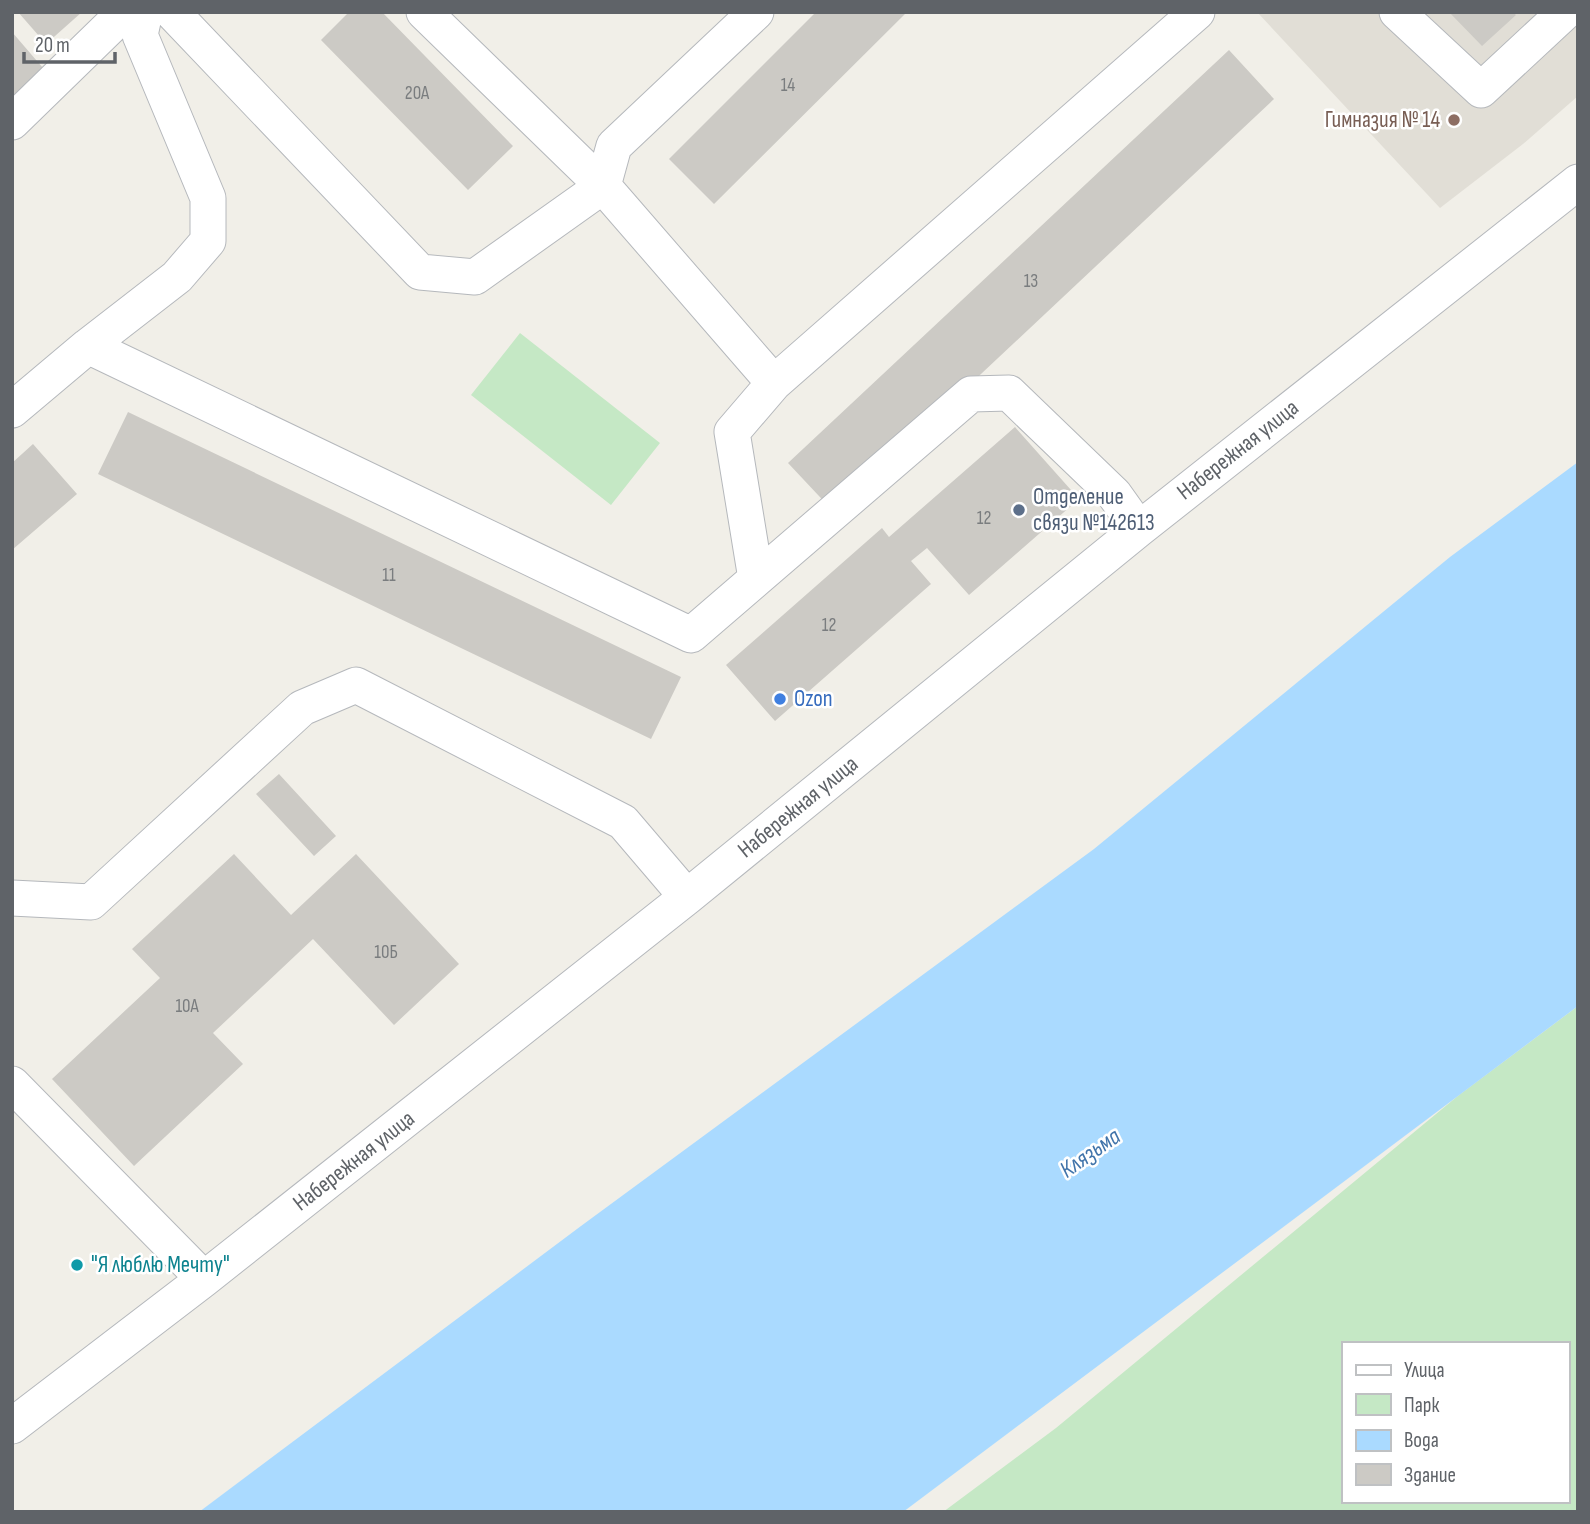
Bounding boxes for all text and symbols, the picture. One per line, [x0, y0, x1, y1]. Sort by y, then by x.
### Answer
scale bar [24, 21, 116, 65]
text: 20 m [35, 33, 70, 58]
house number: 14 [781, 74, 795, 97]
house number: 20А [405, 82, 430, 105]
place label: Гимназия № 14 [1325, 106, 1440, 134]
marker: Гимназия № 14 [1446, 112, 1462, 128]
house number: 13 [1024, 270, 1038, 293]
street label: Набережная улица [1172, 394, 1304, 506]
place label: Отделение связи №142613 [1033, 483, 1155, 537]
marker: Отделение связи №142613 [1011, 502, 1027, 518]
house number: 12 [977, 507, 991, 530]
house number: 11 [382, 564, 396, 587]
house number: 12 [822, 614, 836, 637]
place label: Ozon [794, 685, 833, 713]
marker: Ozon [772, 691, 788, 707]
street label: Набережная улица [732, 750, 864, 864]
house number: 10Б [374, 941, 398, 964]
house number: 10А [175, 995, 199, 1018]
street label: Набережная улица [288, 1105, 420, 1217]
water label: Клязьма [1054, 1122, 1126, 1184]
place label: "Я люблю Мечту" [91, 1251, 230, 1279]
marker: "Я люблю Мечту" [69, 1257, 85, 1273]
legend [1342, 1342, 1569, 1503]
text: Улица [1404, 1358, 1445, 1383]
text: Парк [1404, 1393, 1439, 1418]
text: Вода [1404, 1428, 1439, 1453]
text: Здание [1404, 1463, 1456, 1488]

